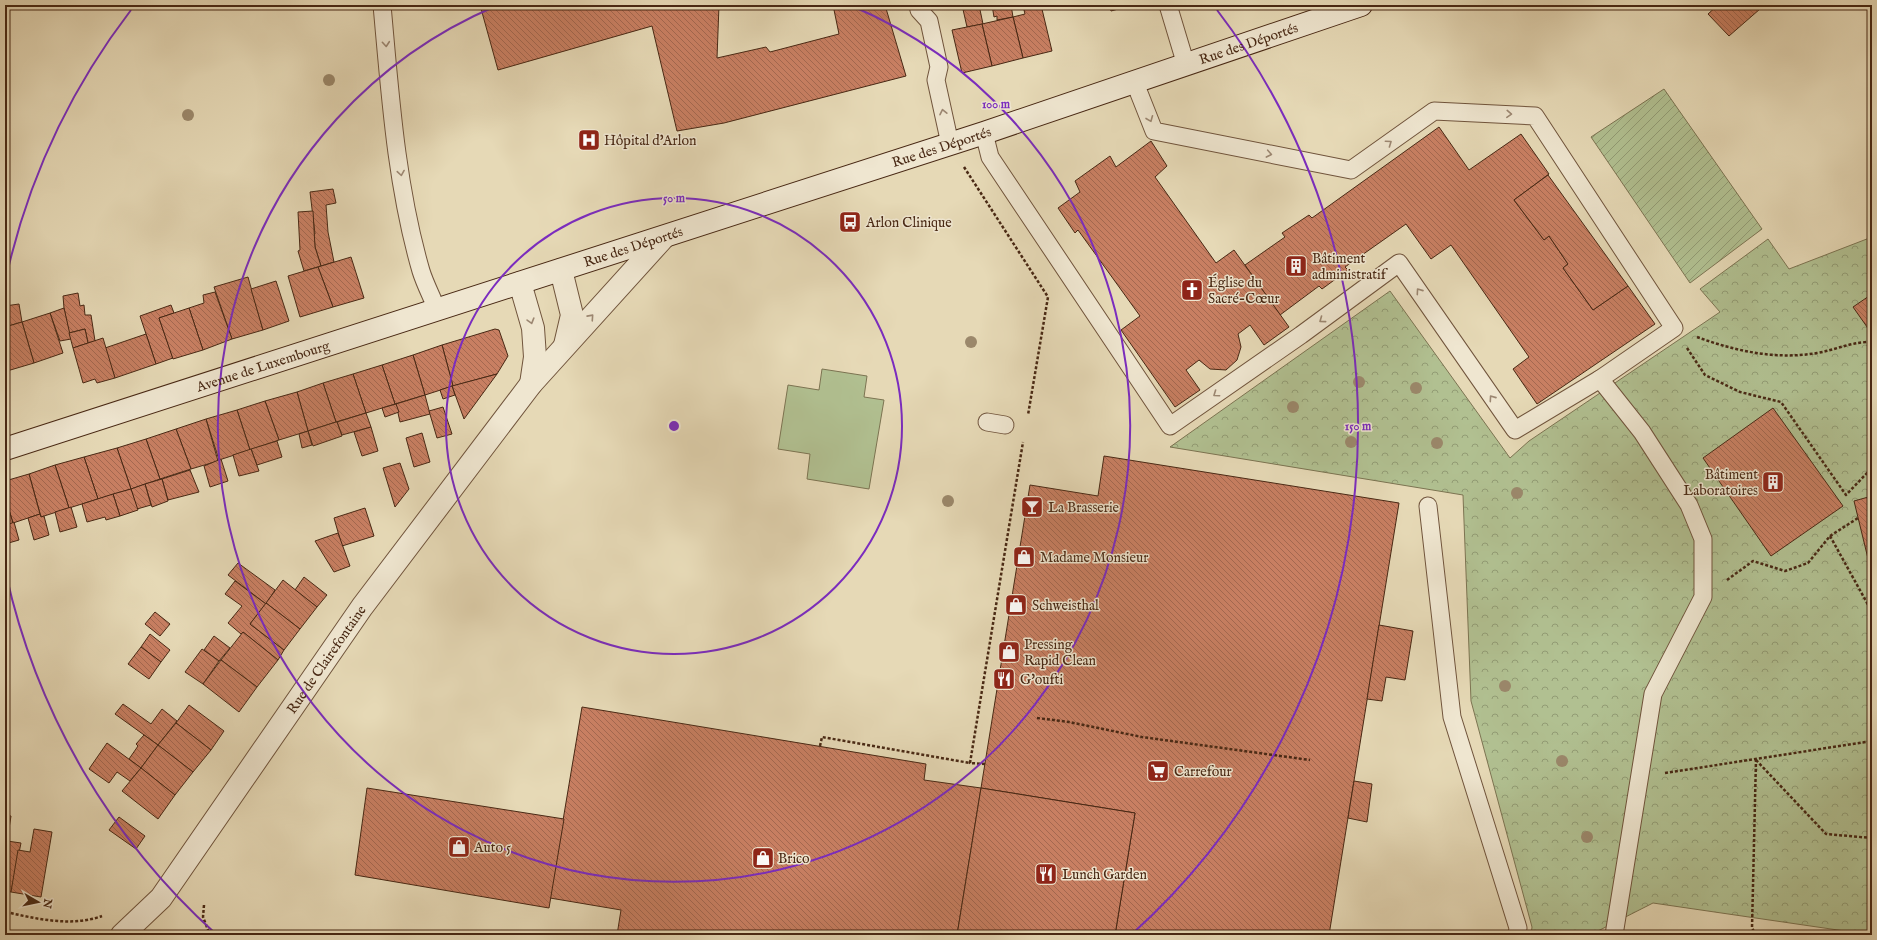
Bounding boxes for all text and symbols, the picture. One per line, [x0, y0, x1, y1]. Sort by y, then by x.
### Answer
street label: Rue des Déportés [1197, 19, 1301, 69]
one-way arrow [381, 41, 390, 47]
text: 100 m [982, 97, 1011, 112]
one-way arrow [939, 109, 947, 115]
one-way arrow [1506, 110, 1512, 119]
one-way arrow [1145, 115, 1153, 122]
street label: Rue des Déportés [890, 123, 994, 172]
hospital icon: Hôpital d'Arlon [576, 127, 602, 153]
place label: Hôpital d'Arlon [604, 132, 697, 150]
one-way arrow [1385, 140, 1392, 148]
one-way arrow [1266, 149, 1273, 157]
one-way arrow [396, 170, 405, 176]
text: 50 m [663, 191, 686, 206]
bus stop icon: Arlon Clinique [837, 209, 863, 235]
place label: Arlon Clinique [865, 214, 952, 232]
street label: Rue des Déportés [581, 223, 685, 272]
place label: Bâtiment administratif [1312, 250, 1389, 284]
building icon: Bâtiment administratif [1283, 253, 1309, 279]
place label: Église du Sacré-Cœur [1208, 273, 1280, 308]
church icon: Église du Sacré-Cœur [1179, 277, 1205, 303]
one-way arrow [1416, 288, 1424, 295]
one-way arrow [586, 314, 594, 322]
one-way arrow [1320, 315, 1327, 322]
one-way arrow [526, 317, 535, 324]
street label: Avenue de Luxembourg [193, 337, 332, 397]
one-way arrow [1213, 389, 1220, 397]
one-way arrow [1490, 395, 1497, 402]
centre of rings [667, 419, 681, 433]
text: 150 m [1345, 419, 1372, 434]
place label: Bâtiment Laboratoires [1683, 466, 1758, 500]
building icon: Bâtiment Laboratoires [1760, 469, 1786, 495]
bar icon: La Brasserie [1019, 494, 1045, 520]
place label: La Brasserie [1048, 499, 1120, 517]
shop icon: Madame Monsieur [1011, 544, 1037, 570]
place label: Madame Monsieur [1040, 549, 1148, 567]
shop icon: Schweisthal [1003, 592, 1029, 618]
place label: Schweisthal [1032, 597, 1099, 615]
street label: Rue de Clairefontaine [283, 602, 371, 718]
place label: Pressing Rapid Clean [1024, 636, 1097, 670]
shop icon: Pressing Rapid Clean [996, 639, 1022, 665]
restaurant icon: G'oufti [991, 666, 1017, 692]
place label: G'oufti [1020, 671, 1063, 689]
supermarket icon: Carrefour [1145, 758, 1171, 784]
place label: Carrefour [1174, 763, 1232, 781]
shop icon: Auto 5 [446, 834, 472, 860]
place label: Auto 5 [473, 839, 511, 857]
shop icon: Brico [750, 845, 776, 871]
place label: Brico [778, 850, 810, 868]
restaurant icon: Lunch Garden [1033, 861, 1059, 887]
place label: Lunch Garden [1062, 866, 1147, 884]
north arrow [18, 882, 58, 922]
text: N [39, 897, 55, 910]

